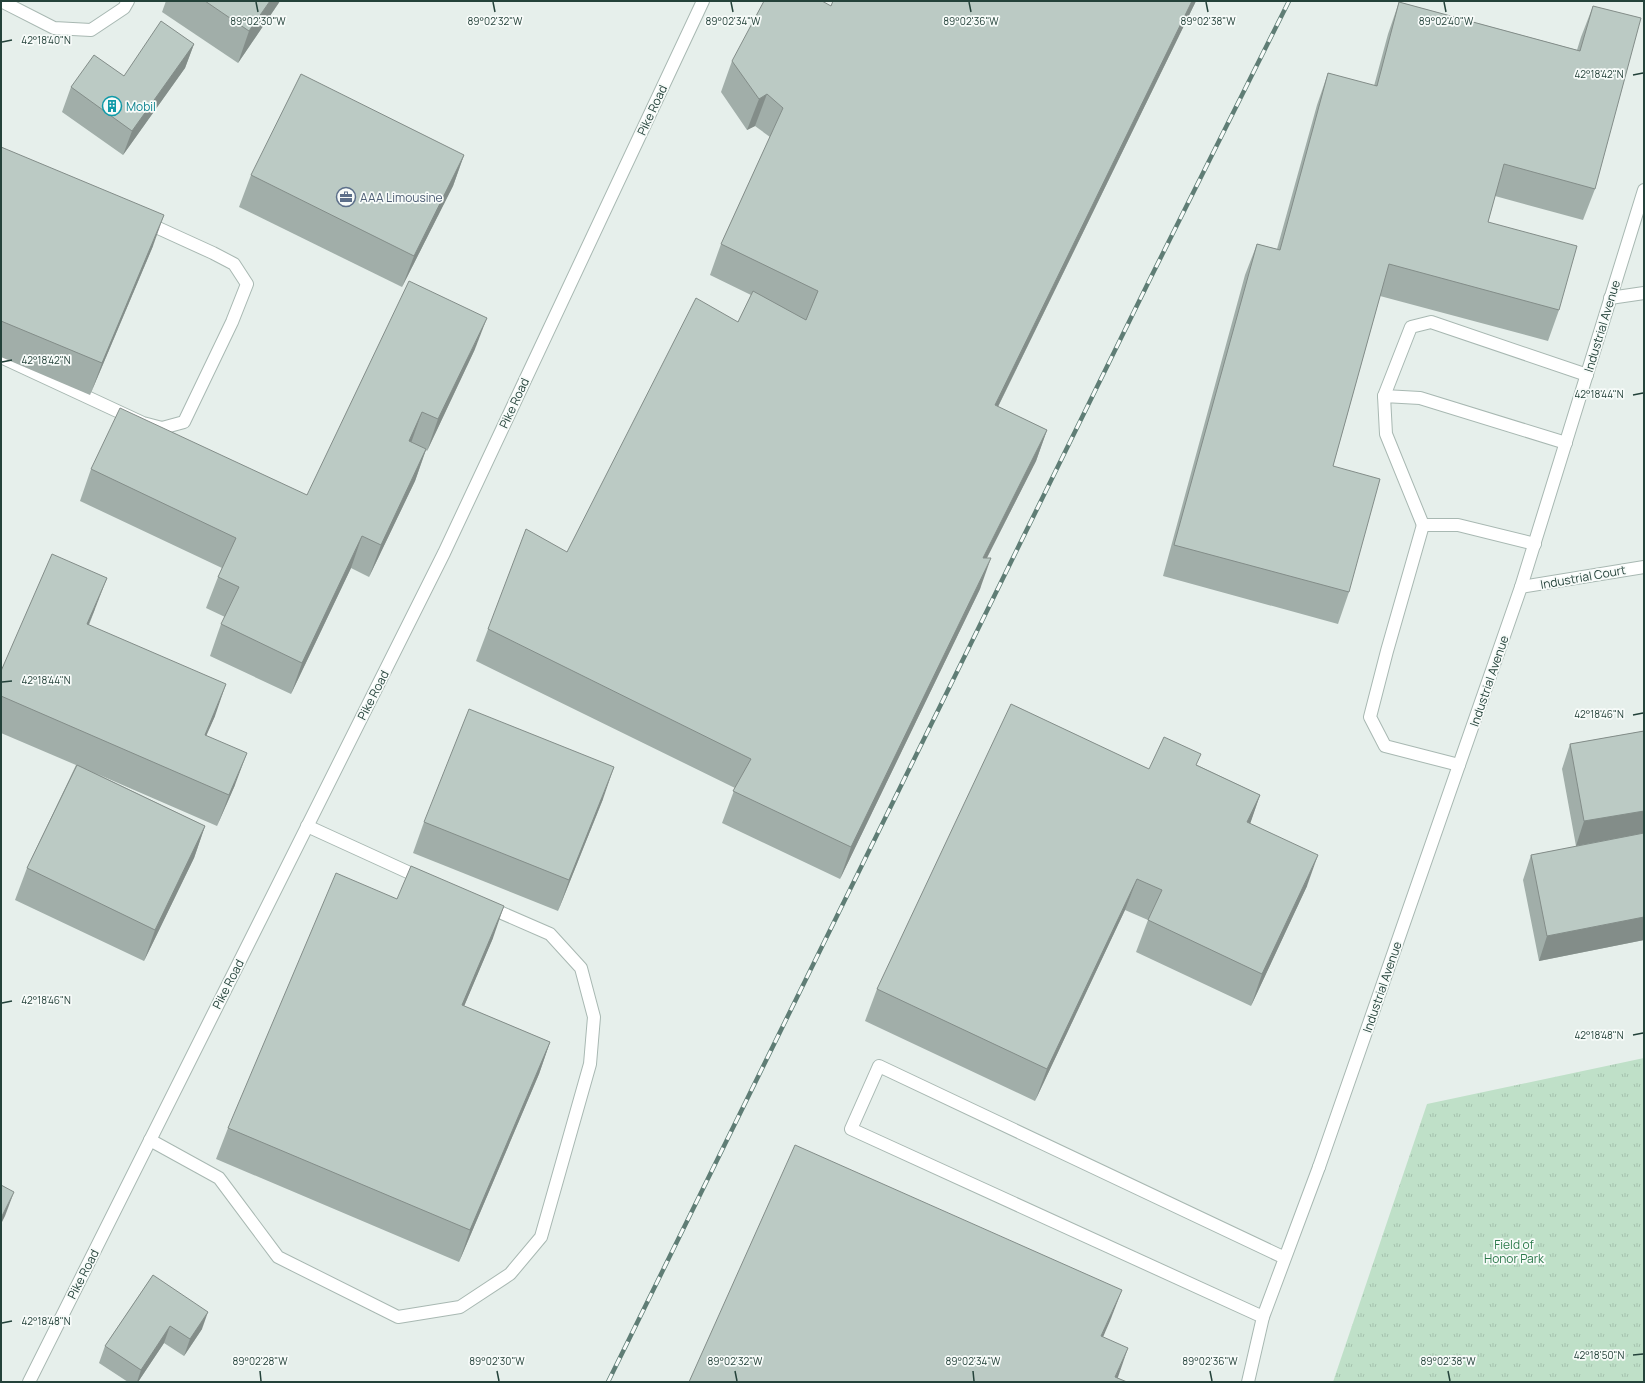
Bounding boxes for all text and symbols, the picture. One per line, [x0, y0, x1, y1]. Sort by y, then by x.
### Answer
text: 89°02'30"W [230, 14, 286, 28]
text: 89°02'32"W [468, 14, 523, 28]
text: 89°02'34"W [706, 14, 761, 28]
text: 89°02'36"W [943, 14, 999, 28]
text: 89°02'38"W [1180, 14, 1236, 28]
text: 89°02'40"W [1419, 14, 1474, 28]
text: 42°18'40"N [21, 33, 71, 47]
text: 42°18'42"N [1574, 67, 1624, 81]
street label: Pike Road [633, 82, 671, 138]
building icon: Mobil [101, 95, 123, 117]
place label: Mobil [126, 98, 156, 115]
office icon: AAA Limousine [335, 186, 357, 208]
place label: AAA Limousine [360, 189, 443, 206]
street label: Industrial Avenue [1580, 278, 1624, 374]
text: 42°18'42"N [21, 353, 71, 367]
street label: Pike Road [495, 375, 533, 431]
text: 42°18'44"N [1574, 387, 1624, 401]
street label: Industrial Court [1539, 561, 1627, 593]
street label: Industrial Avenue [1465, 633, 1513, 729]
street label: Pike Road [353, 667, 393, 723]
text: 42°18'44"N [21, 673, 71, 687]
text: 42°18'46"N [1574, 707, 1624, 721]
street label: Industrial Avenue [1358, 939, 1406, 1035]
street label: Pike Road [208, 956, 248, 1012]
text: 42°18'46"N [21, 993, 71, 1007]
text: 42°18'48"N [1574, 1028, 1624, 1042]
park label: Field of Honor Park [1484, 1236, 1545, 1267]
street label: Pike Road [63, 1246, 103, 1302]
text: 42°18'48"N [21, 1314, 71, 1328]
text: 42°18'50"N [1574, 1348, 1624, 1362]
text: 89°02'28"W [232, 1354, 288, 1368]
text: 89°02'30"W [469, 1354, 525, 1368]
text: 89°02'32"W [708, 1354, 763, 1368]
text: 89°02'34"W [946, 1354, 1001, 1368]
text: 89°02'36"W [1182, 1354, 1238, 1368]
text: 89°02'38"W [1420, 1354, 1476, 1368]

